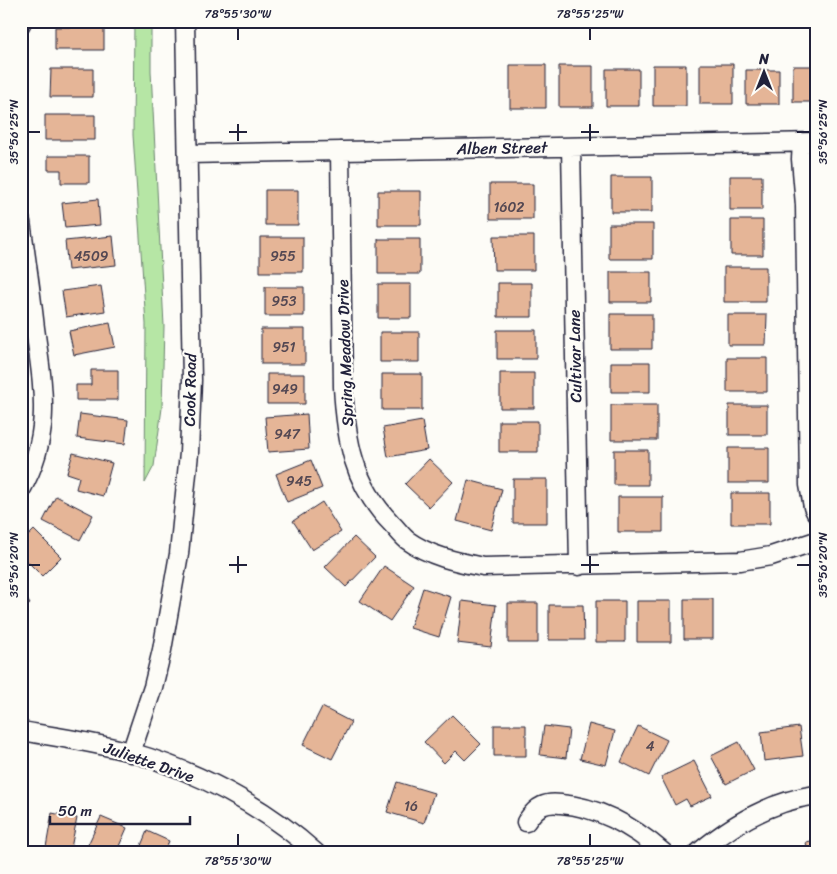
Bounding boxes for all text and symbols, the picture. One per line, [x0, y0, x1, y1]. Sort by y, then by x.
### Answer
text: 78°55'30"W [205, 3, 272, 25]
text: 78°55'25"W [557, 3, 624, 25]
text: N [758, 47, 769, 72]
north arrow [740, 48, 790, 98]
text: 35°56'25"N [3, 99, 25, 165]
text: 35°56'25"N [812, 99, 834, 165]
street label: Alben Street [455, 133, 548, 163]
house number: 1602 [494, 195, 524, 220]
house number: 4509 [74, 244, 109, 269]
house number: 955 [270, 244, 296, 269]
street label: Spring Meadow Drive [328, 279, 362, 427]
house number: 953 [272, 289, 297, 314]
street label: Cultivar Lane [560, 309, 590, 403]
house number: 951 [272, 335, 296, 360]
street label: Cook Road [175, 352, 205, 427]
house number: 949 [272, 377, 298, 402]
house number: 947 [274, 422, 301, 447]
house number: 945 [286, 469, 312, 494]
text: 35°56'20"N [3, 532, 25, 598]
text: 35°56'20"N [812, 532, 834, 598]
street label: Juliette Drive [99, 733, 198, 791]
house number: 4 [646, 734, 655, 759]
scale bar [50, 794, 190, 826]
house number: 16 [404, 794, 418, 819]
text: 50 m [58, 798, 93, 824]
text: 78°55'30"W [205, 850, 272, 872]
text: 78°55'25"W [557, 850, 624, 872]

